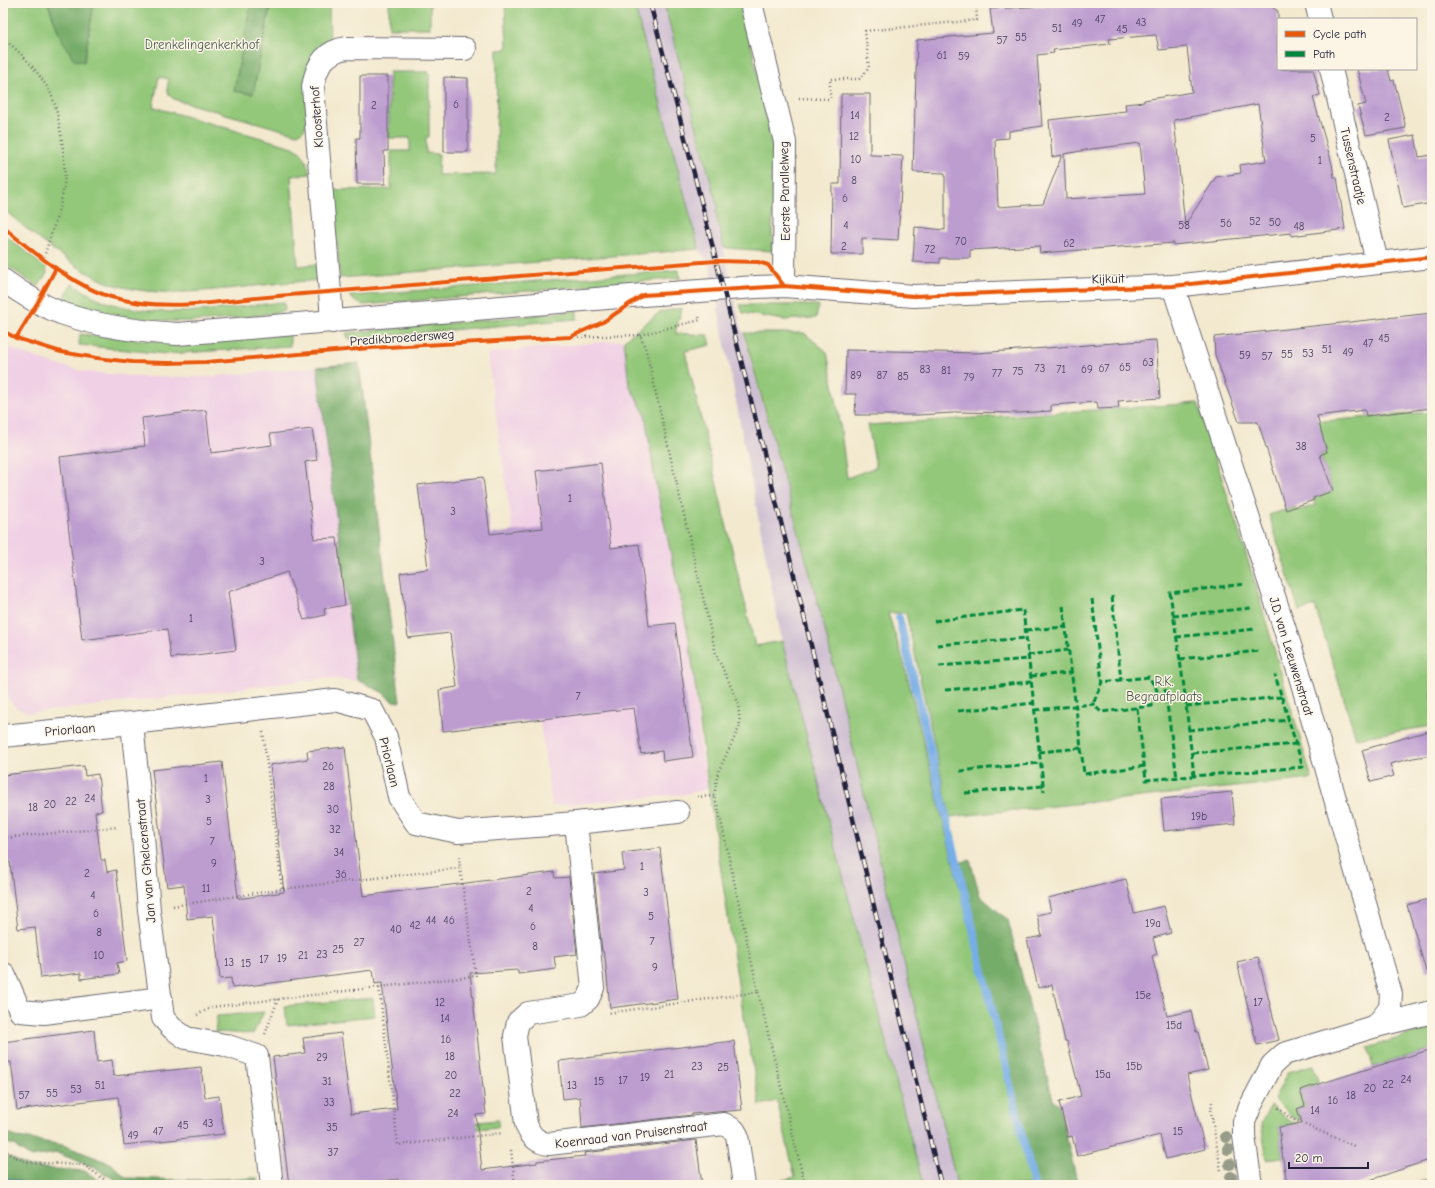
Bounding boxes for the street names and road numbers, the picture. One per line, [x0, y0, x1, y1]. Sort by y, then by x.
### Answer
street label: Kloosterhof [307, 84, 326, 148]
street label: Tussenstraatje [1337, 126, 1370, 207]
street label: Eerste Parallelweg [776, 141, 793, 241]
street label: Kijkuit [1091, 270, 1126, 287]
street label: Predikbroedersweg [349, 326, 455, 349]
street label: J.D. van Leeuwenstraat [1266, 595, 1317, 719]
street label: Priorlaan [44, 720, 96, 739]
street label: Priorlaan [376, 736, 403, 789]
street label: Jan van Ghelcenstraat [132, 797, 158, 924]
street label: Koenraad van Pruisenstraat [554, 1118, 709, 1151]

